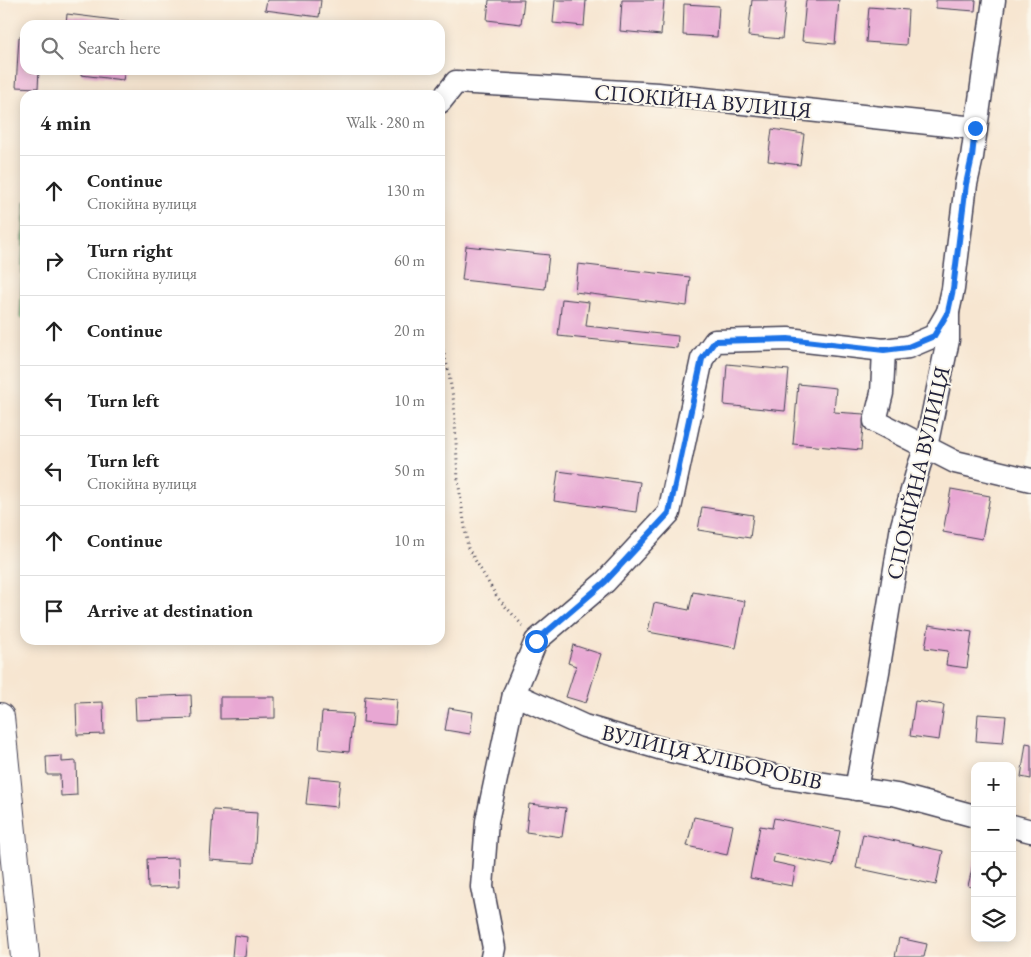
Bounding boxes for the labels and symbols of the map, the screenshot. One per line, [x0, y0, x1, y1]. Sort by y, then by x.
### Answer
street label: СПОКІЙНА ВУЛИЦЯ [593, 77, 813, 125]
route end [964, 117, 987, 140]
street label: СПОКІЙНА ВУЛИЦЯ [879, 363, 957, 582]
route start [525, 630, 548, 653]
street label: ВУЛИЦЯ ХЛІБОРОБІВ [599, 718, 825, 797]

